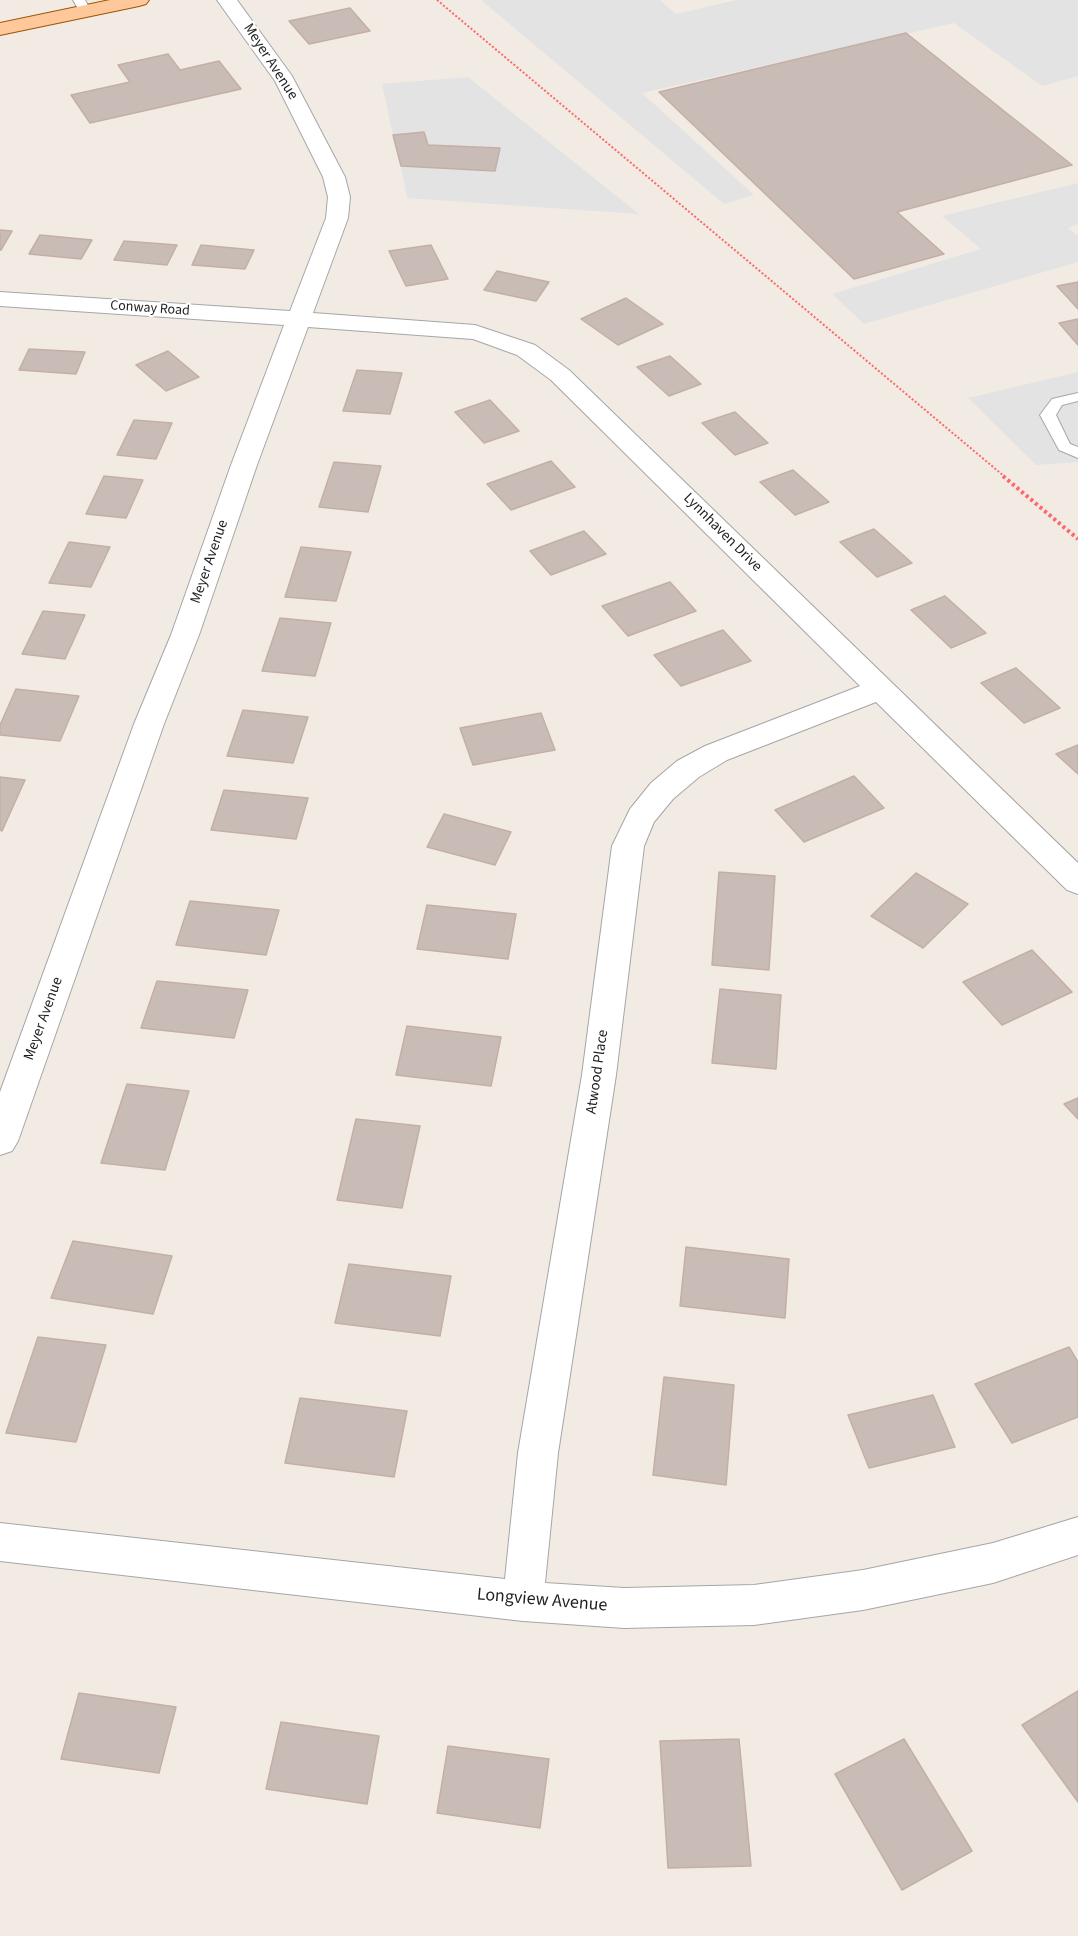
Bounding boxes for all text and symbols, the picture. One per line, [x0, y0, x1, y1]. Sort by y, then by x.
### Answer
street label: Meyer Avenue [239, 21, 301, 103]
street label: Conway Road [110, 298, 190, 320]
street label: Lynnhaven Drive [679, 490, 765, 576]
street label: Meyer Avenue [187, 518, 233, 606]
street label: Meyer Avenue [21, 975, 67, 1063]
street label: Atwood Place [583, 1029, 613, 1115]
street label: Longview Avenue [476, 1585, 608, 1617]

